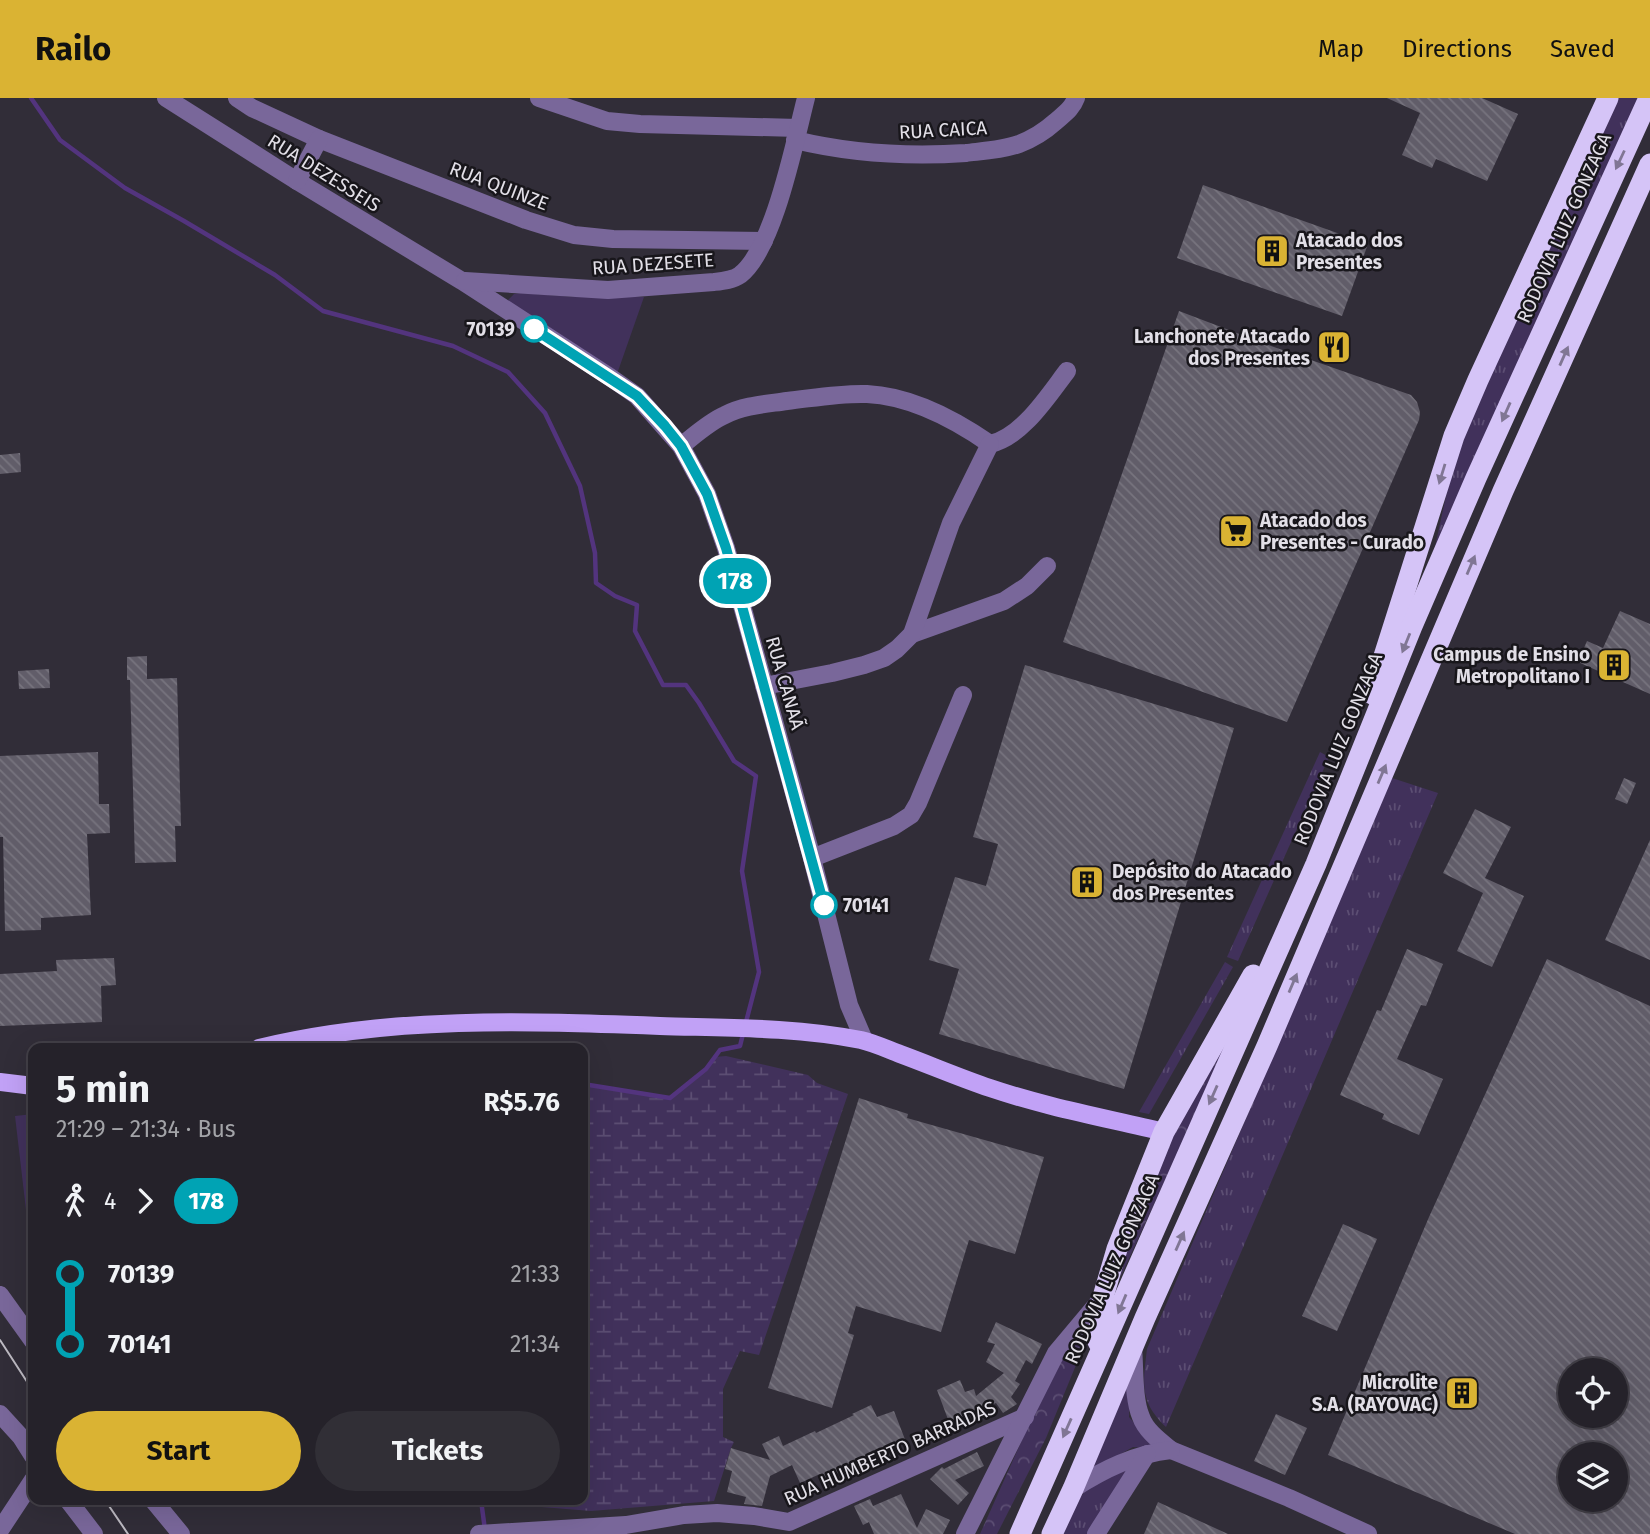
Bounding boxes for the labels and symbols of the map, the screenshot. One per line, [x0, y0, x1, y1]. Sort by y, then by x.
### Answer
street label: RUA CAICA [898, 116, 988, 144]
street label: RUA DEZESSEIS [263, 129, 385, 217]
street label: RODOVIA LUIZ GONZAGA [1512, 129, 1616, 327]
one-way arrow [1614, 150, 1626, 170]
street label: RUA QUINZE [446, 157, 552, 215]
place label: Atacado dos Presentes [1295, 229, 1403, 274]
building icon: Atacado dos Presentes [1253, 232, 1291, 270]
street label: RUA DEZESETE [591, 248, 715, 280]
marker: 70139 [521, 316, 547, 342]
place label: 70139 [466, 318, 515, 341]
place label: Lanchonete Atacado dos Presentes [1134, 325, 1310, 370]
restaurant icon: Lanchonete Atacado dos Presentes [1315, 328, 1353, 366]
one-way arrow [1559, 346, 1570, 367]
one-way arrow [1500, 401, 1511, 422]
one-way arrow [1436, 464, 1447, 485]
place label: Atacado dos Presentes - Curado [1259, 509, 1424, 554]
supermarket icon: Atacado dos Presentes - Curado [1217, 512, 1255, 550]
one-way arrow [1466, 554, 1477, 575]
line badge: 178 [695, 558, 775, 604]
one-way arrow [1400, 633, 1411, 654]
street label: RUA CANAÃ [761, 634, 809, 732]
place label: Campus de Ensino Metropolitano I [1433, 643, 1590, 688]
building icon: Campus de Ensino Metropolitano I [1595, 646, 1633, 684]
street label: RODOVIA LUIZ GONZAGA [1289, 649, 1387, 849]
one-way arrow [1377, 763, 1388, 784]
place label: Depósito do Atacado dos Presentes [1112, 860, 1292, 905]
building icon: Depósito do Atacado dos Presentes [1068, 863, 1106, 901]
marker: 70141 [811, 892, 837, 918]
place label: 70141 [843, 894, 889, 917]
one-way arrow [1287, 973, 1299, 993]
one-way arrow [1207, 1085, 1219, 1105]
street label: RODOVIA LUIZ GONZAGA [1060, 1170, 1164, 1368]
one-way arrow [1174, 1231, 1186, 1251]
one-way arrow [1116, 1293, 1127, 1314]
place label: Microlite S.A. (RAYOVAC) [1312, 1371, 1438, 1416]
building icon: Microlite S.A. (RAYOVAC) [1443, 1374, 1481, 1412]
street label: RUA HUMBERTO BARRADAS [780, 1396, 1000, 1510]
one-way arrow [1061, 1418, 1073, 1438]

